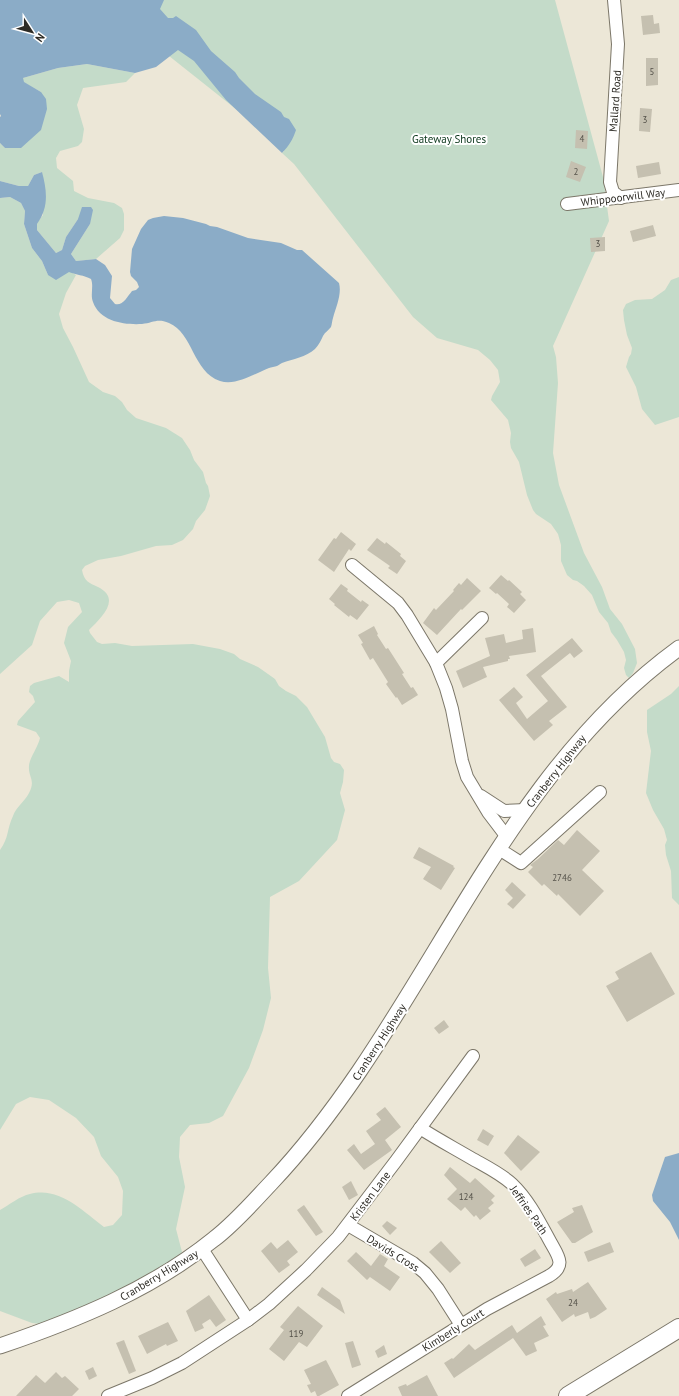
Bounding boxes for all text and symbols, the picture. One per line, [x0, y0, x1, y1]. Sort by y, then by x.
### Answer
north arrow [12, 12, 52, 52]
text: N [32, 31, 48, 45]
house number: 5 [650, 66, 655, 77]
street label: Mallard Road [606, 70, 624, 132]
house number: 3 [643, 114, 648, 125]
park label: Gateway Shores [412, 132, 486, 146]
house number: 4 [580, 133, 585, 144]
house number: 2 [574, 166, 579, 177]
street label: Whippoorwill Way [580, 185, 667, 209]
house number: 3 [596, 238, 601, 249]
street label: Cranberry Highway [523, 731, 589, 810]
house number: 2746 [552, 872, 572, 883]
street label: Cranberry Highway [349, 1000, 410, 1083]
street label: Kristen Lane [347, 1168, 393, 1224]
street label: Jeffries Path [506, 1182, 551, 1237]
house number: 124 [459, 1191, 473, 1202]
street label: Davids Cross [364, 1231, 422, 1275]
street label: Cranberry Highway [117, 1246, 201, 1304]
house number: 24 [568, 1297, 578, 1308]
street label: Kimberly Court [419, 1305, 487, 1355]
house number: 119 [289, 1328, 303, 1339]

